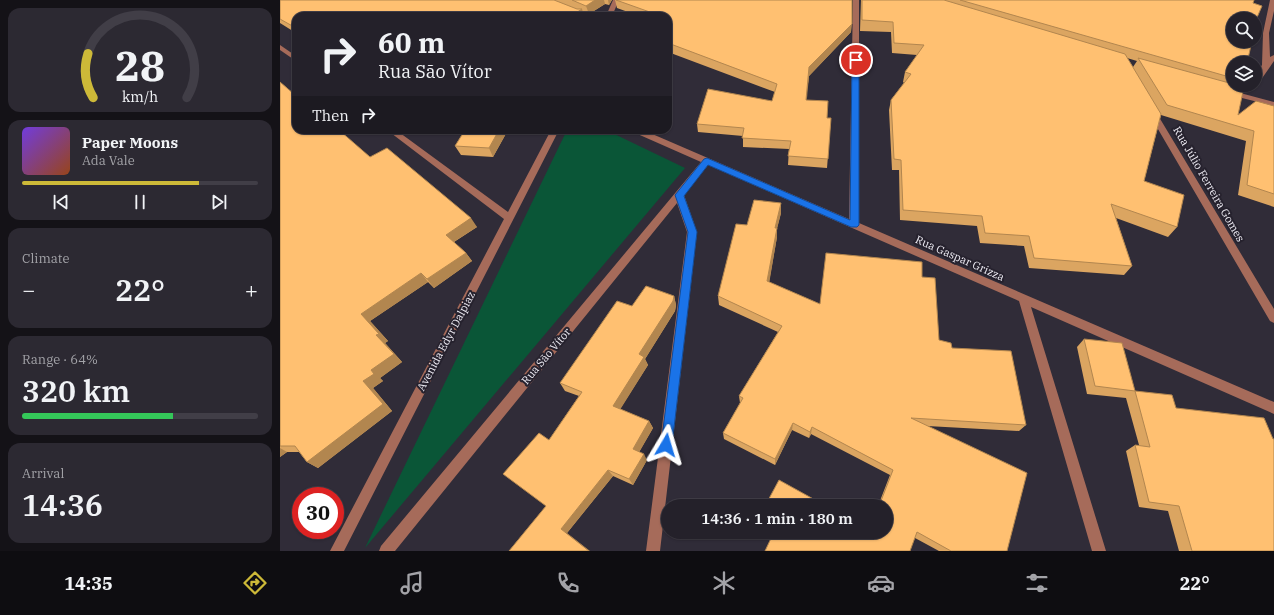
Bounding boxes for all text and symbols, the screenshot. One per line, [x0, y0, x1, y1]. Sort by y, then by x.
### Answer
map controls [1226, 12, 1262, 92]
button: search [1226, 12, 1262, 48]
text: 60 m [378, 24, 445, 61]
icon: right [312, 28, 364, 80]
text: 28 [115, 38, 165, 92]
pin [839, 43, 873, 77]
icon: arrive [845, 49, 867, 71]
button: layers [1226, 56, 1262, 92]
text: Rua São Vítor [378, 60, 492, 83]
text: km/h [122, 87, 158, 106]
icon: right [357, 104, 379, 126]
text: Then [312, 106, 349, 125]
street label: Rua Júlio Ferreira Gomes [1170, 124, 1248, 244]
text: Paper Moons [82, 133, 178, 152]
text: Ada Vale [82, 152, 135, 169]
icon: previous [50, 191, 72, 213]
icon: pause [129, 191, 151, 213]
icon: next [208, 191, 230, 213]
street label: Rua Gaspar Grizza [913, 232, 1007, 284]
text: Climate [22, 250, 69, 267]
text: 22° [115, 270, 165, 309]
text: − [22, 275, 35, 304]
text: + [245, 275, 258, 304]
street label: Avenida Edyr Dalpiaz [414, 289, 478, 393]
street label: Rua São Vítor [518, 325, 574, 387]
text: Range · 64% [22, 351, 98, 368]
text: 320 km [22, 371, 130, 410]
position arrow [645, 424, 687, 466]
text: Arrival [22, 465, 64, 482]
text: 14:36 [22, 485, 103, 524]
speed limit sign: 30 [292, 487, 344, 539]
text: 14:36 · 1 min · 180 m [701, 509, 853, 528]
icon: directions [241, 569, 269, 597]
icon: music [398, 569, 426, 597]
icon: phone [554, 569, 582, 597]
icon: climate [710, 569, 738, 597]
icon: car [867, 569, 895, 597]
icon: filters [1023, 569, 1051, 597]
text: 14:35 [64, 572, 113, 595]
text: 22° [1180, 572, 1210, 595]

